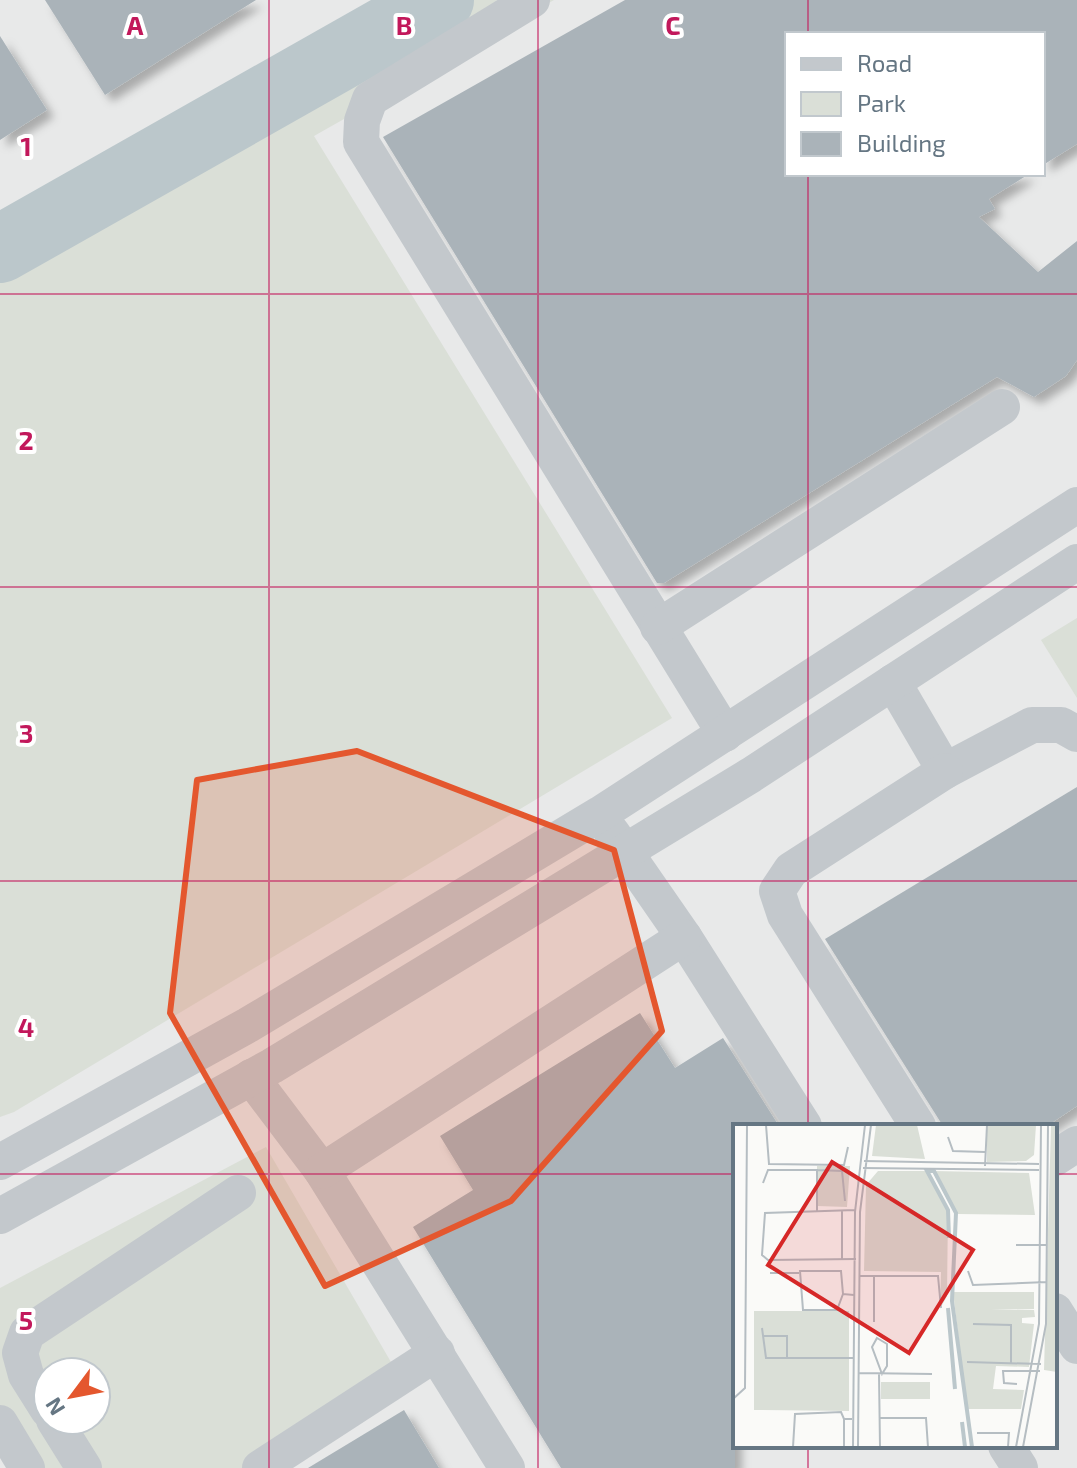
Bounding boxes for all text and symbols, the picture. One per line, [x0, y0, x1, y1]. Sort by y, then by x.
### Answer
text: A [127, 9, 144, 40]
text: B [396, 9, 412, 40]
text: C [665, 9, 681, 40]
legend [785, 32, 1045, 176]
text: Road [857, 48, 912, 77]
text: Park [857, 88, 906, 117]
text: Building [857, 128, 946, 157]
text: 1 [20, 130, 32, 161]
text: 2 [18, 424, 34, 455]
text: 3 [19, 717, 33, 748]
text: 4 [18, 1011, 34, 1042]
inset map [733, 1124, 1057, 1448]
text: 5 [19, 1304, 33, 1335]
north arrow [32, 1356, 112, 1436]
text: N [39, 1394, 69, 1421]

